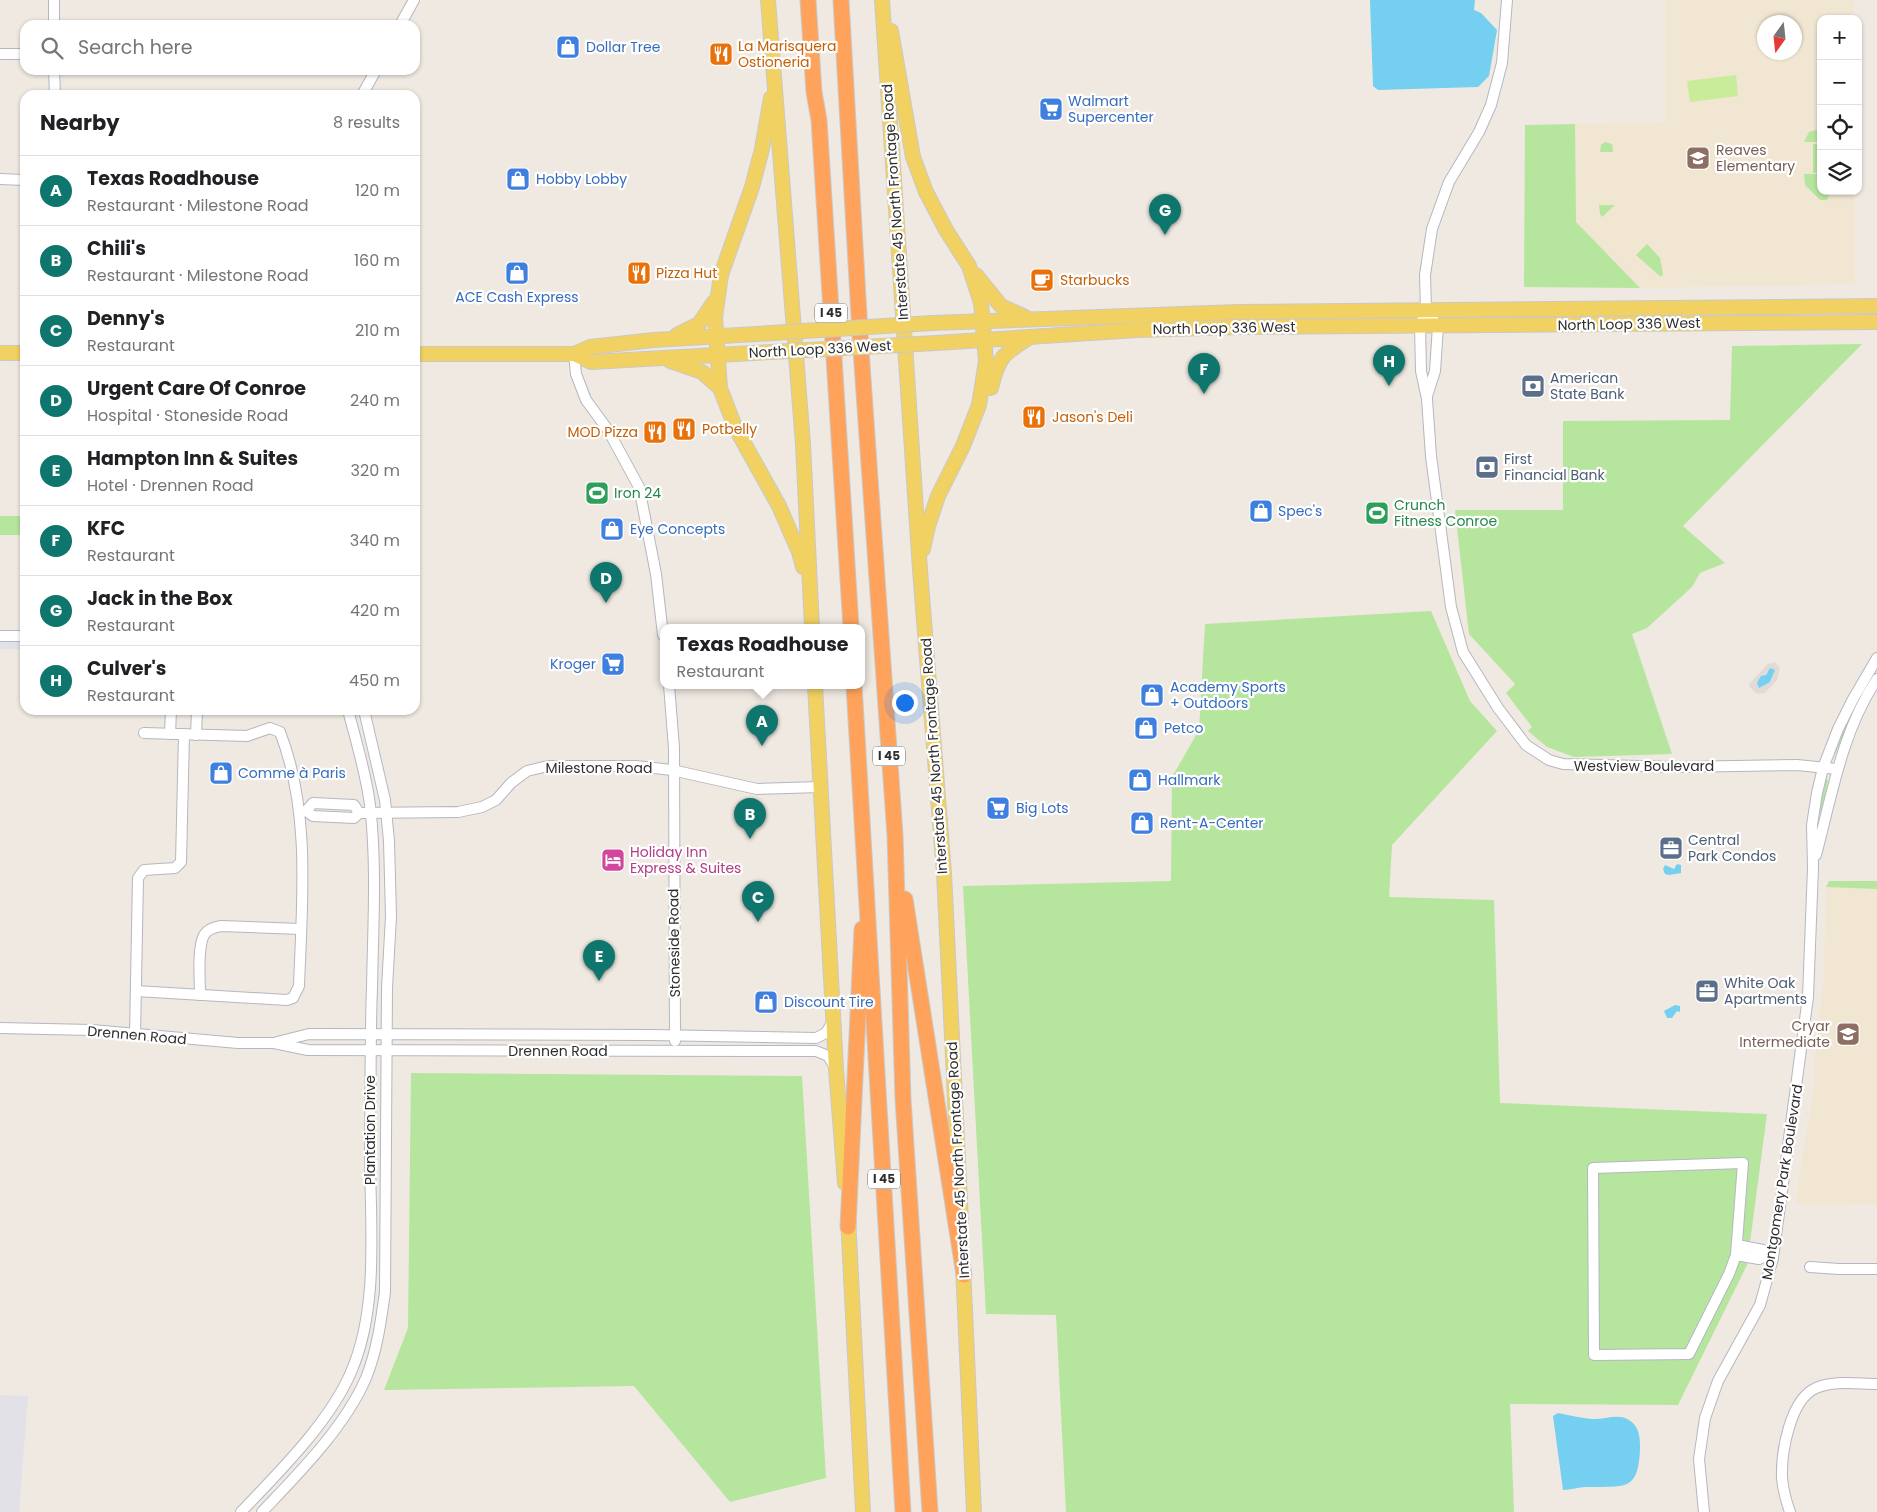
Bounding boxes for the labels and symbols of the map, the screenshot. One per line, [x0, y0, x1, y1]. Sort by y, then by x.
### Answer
north arrow [1757, 15, 1802, 60]
shop icon: Dollar Tree [555, 34, 581, 60]
place label: La Marisquera Ostioneria [738, 36, 837, 72]
place label: Dollar Tree [586, 37, 661, 57]
restaurant icon: La Marisquera Ostioneria [708, 41, 734, 67]
street label: Interstate 45 North Frontage Road [877, 83, 913, 321]
place label: Walmart Supercenter [1068, 91, 1154, 127]
supermarket icon: Walmart Supercenter [1038, 96, 1064, 122]
place label: Reaves Elementary [1716, 140, 1795, 176]
school or university icon: Reaves Elementary [1685, 145, 1711, 171]
shop icon: Hobby Lobby [505, 166, 531, 192]
place label: Hobby Lobby [536, 169, 627, 189]
pin: G [1149, 194, 1181, 235]
shop icon: ACE Cash Express [504, 260, 530, 286]
restaurant icon: Pizza Hut [626, 260, 652, 286]
place label: Pizza Hut [656, 263, 717, 283]
cafe icon: Starbucks [1029, 267, 1055, 293]
place label: Starbucks [1060, 270, 1129, 290]
place label: ACE Cash Express [455, 287, 579, 307]
road number: I 45 [815, 304, 847, 322]
street label: North Loop 336 West [1557, 313, 1701, 335]
street label: North Loop 336 West [1152, 317, 1296, 339]
street label: North Loop 336 West [748, 335, 892, 363]
pin: H [1373, 345, 1405, 386]
pin: F [1188, 353, 1220, 394]
place label: American State Bank [1550, 368, 1625, 404]
bank icon: American State Bank [1520, 373, 1546, 399]
restaurant icon: Jason's Deli [1021, 404, 1047, 430]
place label: Jason's Deli [1052, 407, 1133, 427]
restaurant icon: Potbelly [671, 416, 697, 442]
restaurant icon: MOD Pizza [642, 419, 668, 445]
place label: Potbelly [702, 419, 757, 439]
place label: MOD Pizza [568, 422, 638, 442]
place label: First Financial Bank [1504, 449, 1605, 485]
bank icon: First Financial Bank [1474, 454, 1500, 480]
sports icon: Iron 24 [584, 480, 610, 506]
place label: Iron 24 [614, 483, 661, 503]
place label: Crunch Fitness Conroe [1394, 495, 1497, 531]
shop icon: Spec's [1248, 498, 1274, 524]
sports icon: Crunch Fitness Conroe [1364, 500, 1390, 526]
place label: Spec's [1278, 501, 1322, 521]
shop icon: Eye Concepts [599, 516, 625, 542]
place label: Eye Concepts [630, 519, 725, 539]
pin: D [590, 562, 622, 603]
street label: Interstate 45 North Frontage Road [916, 637, 952, 875]
supermarket icon: Kroger [600, 651, 626, 677]
place label: Kroger [550, 654, 596, 674]
place label: Academy Sports + Outdoors [1170, 677, 1286, 713]
shop icon: Academy Sports + Outdoors [1139, 682, 1165, 708]
your location [892, 690, 918, 716]
pin: A [746, 705, 778, 746]
shop icon: Petco [1133, 715, 1159, 741]
place label: Petco [1164, 718, 1203, 738]
road number: I 45 [873, 746, 905, 766]
street label: Westview Boulevard [1574, 756, 1714, 776]
street label: Milestone Road [546, 758, 652, 778]
shop icon: Comme à Paris [208, 760, 234, 786]
place label: Comme à Paris [238, 763, 346, 783]
shop icon: Hallmark [1127, 767, 1153, 793]
place label: Hallmark [1158, 770, 1221, 790]
supermarket icon: Big Lots [985, 795, 1011, 821]
pin: B [734, 798, 766, 839]
place label: Big Lots [1016, 798, 1069, 818]
shop icon: Rent-A-Center [1129, 810, 1155, 836]
place label: Rent-A-Center [1160, 813, 1264, 833]
place label: Central Park Condos [1688, 830, 1776, 866]
office icon: Central Park Condos [1658, 835, 1684, 861]
place label: Holiday Inn Express & Suites [630, 842, 741, 878]
hotel icon: Holiday Inn Express & Suites [600, 847, 626, 873]
pin: C [742, 881, 774, 922]
street label: Stoneside Road [663, 888, 685, 998]
pin: E [583, 940, 615, 981]
place label: White Oak Apartments [1724, 973, 1807, 1009]
office icon: White Oak Apartments [1694, 978, 1720, 1004]
shop icon: Discount Tire [753, 989, 779, 1015]
place label: Discount Tire [784, 992, 874, 1012]
place label: Cryar Intermediate [1739, 1016, 1830, 1052]
street label: Drennen Road [87, 1021, 187, 1049]
school or university icon: Cryar Intermediate [1835, 1021, 1861, 1047]
street label: Drennen Road [508, 1041, 608, 1061]
street label: Interstate 45 North Frontage Road [942, 1041, 974, 1279]
street label: Plantation Drive [360, 1075, 380, 1185]
street label: Montgomery Park Boulevard [1757, 1083, 1807, 1281]
road number: I 45 [868, 1170, 900, 1188]

